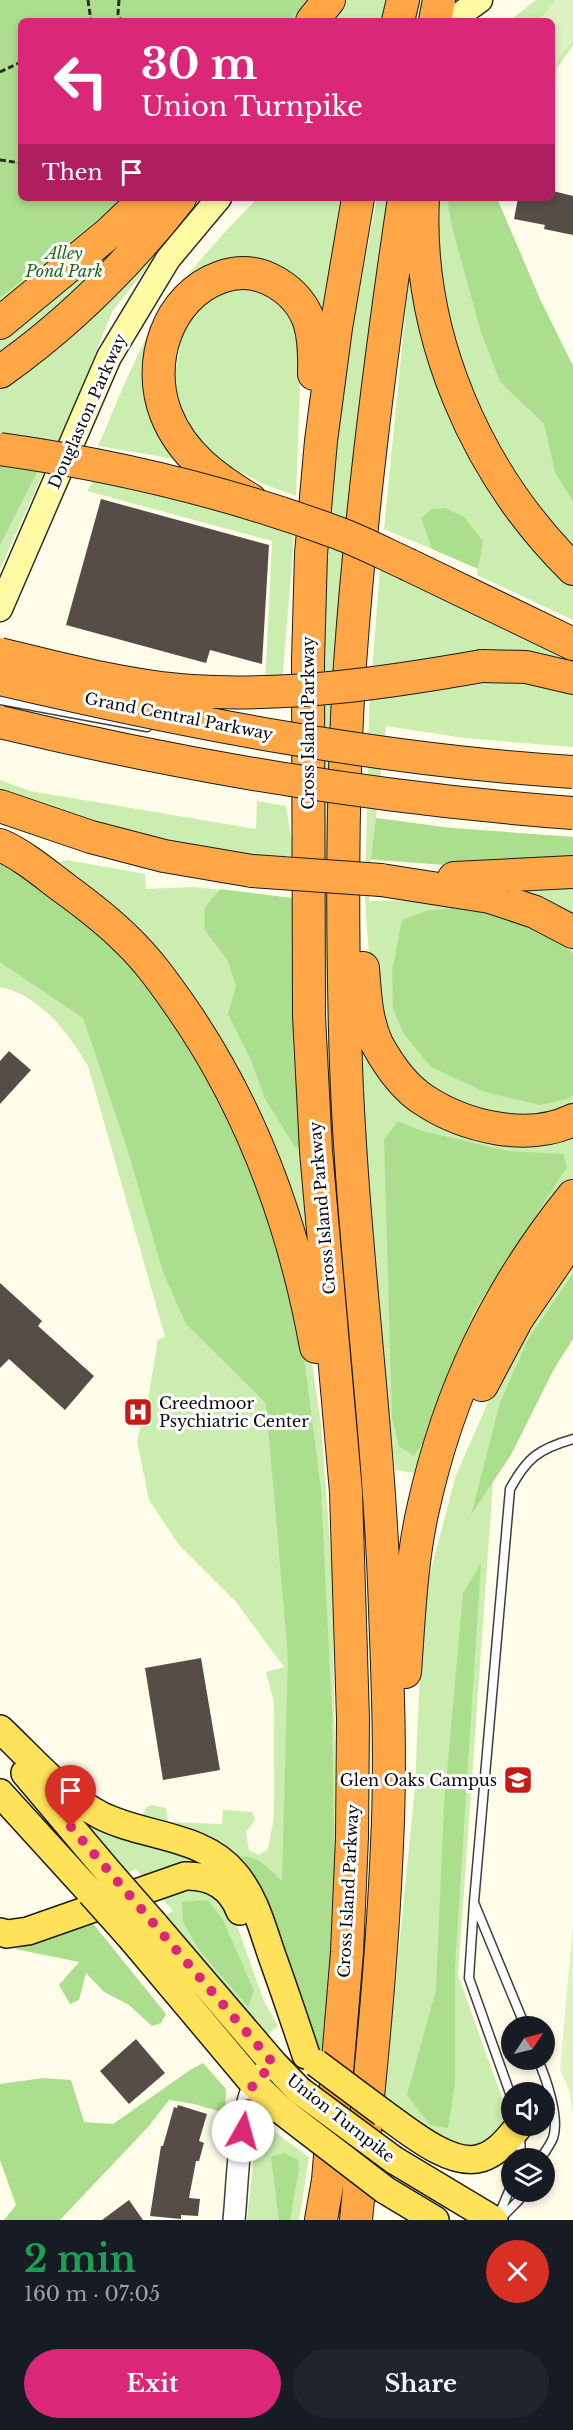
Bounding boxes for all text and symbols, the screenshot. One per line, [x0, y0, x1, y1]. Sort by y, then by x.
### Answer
text: 30 m [141, 38, 257, 90]
icon: left [42, 42, 120, 120]
text: Union Turnpike [141, 90, 363, 123]
icon: arrive [115, 156, 148, 189]
text: Then [42, 159, 103, 186]
park label: Alley Pond Park [24, 243, 103, 281]
street label: Douglaston Parkway [44, 330, 131, 492]
street label: Cross Island Parkway [298, 635, 318, 810]
street label: Grand Central Parkway [83, 688, 276, 744]
street label: Cross Island Parkway [304, 1120, 340, 1295]
place label: Creedmoor Psychiatric Center [159, 1393, 309, 1431]
hospital icon: Creedmoor Psychiatric Center [122, 1396, 154, 1428]
school or university icon: Glen Oaks Campus [502, 1764, 534, 1796]
pin [45, 1765, 96, 1827]
place label: Glen Oaks Campus [340, 1770, 497, 1790]
icon: arrive [54, 1774, 87, 1807]
street label: Cross Island Parkway [333, 1803, 363, 1978]
north arrow [501, 2016, 555, 2070]
map controls [501, 2016, 555, 2202]
street label: Union Turnpike [283, 2070, 399, 2166]
button: sound [501, 2082, 555, 2136]
position arrow [211, 2099, 275, 2163]
button: layers [501, 2148, 555, 2202]
text: 2 min [24, 2237, 136, 2282]
button: close [486, 2240, 549, 2303]
text: 160 m · 07:05 [24, 2282, 160, 2306]
button: Exit [24, 2349, 281, 2418]
button: Share [293, 2349, 549, 2418]

